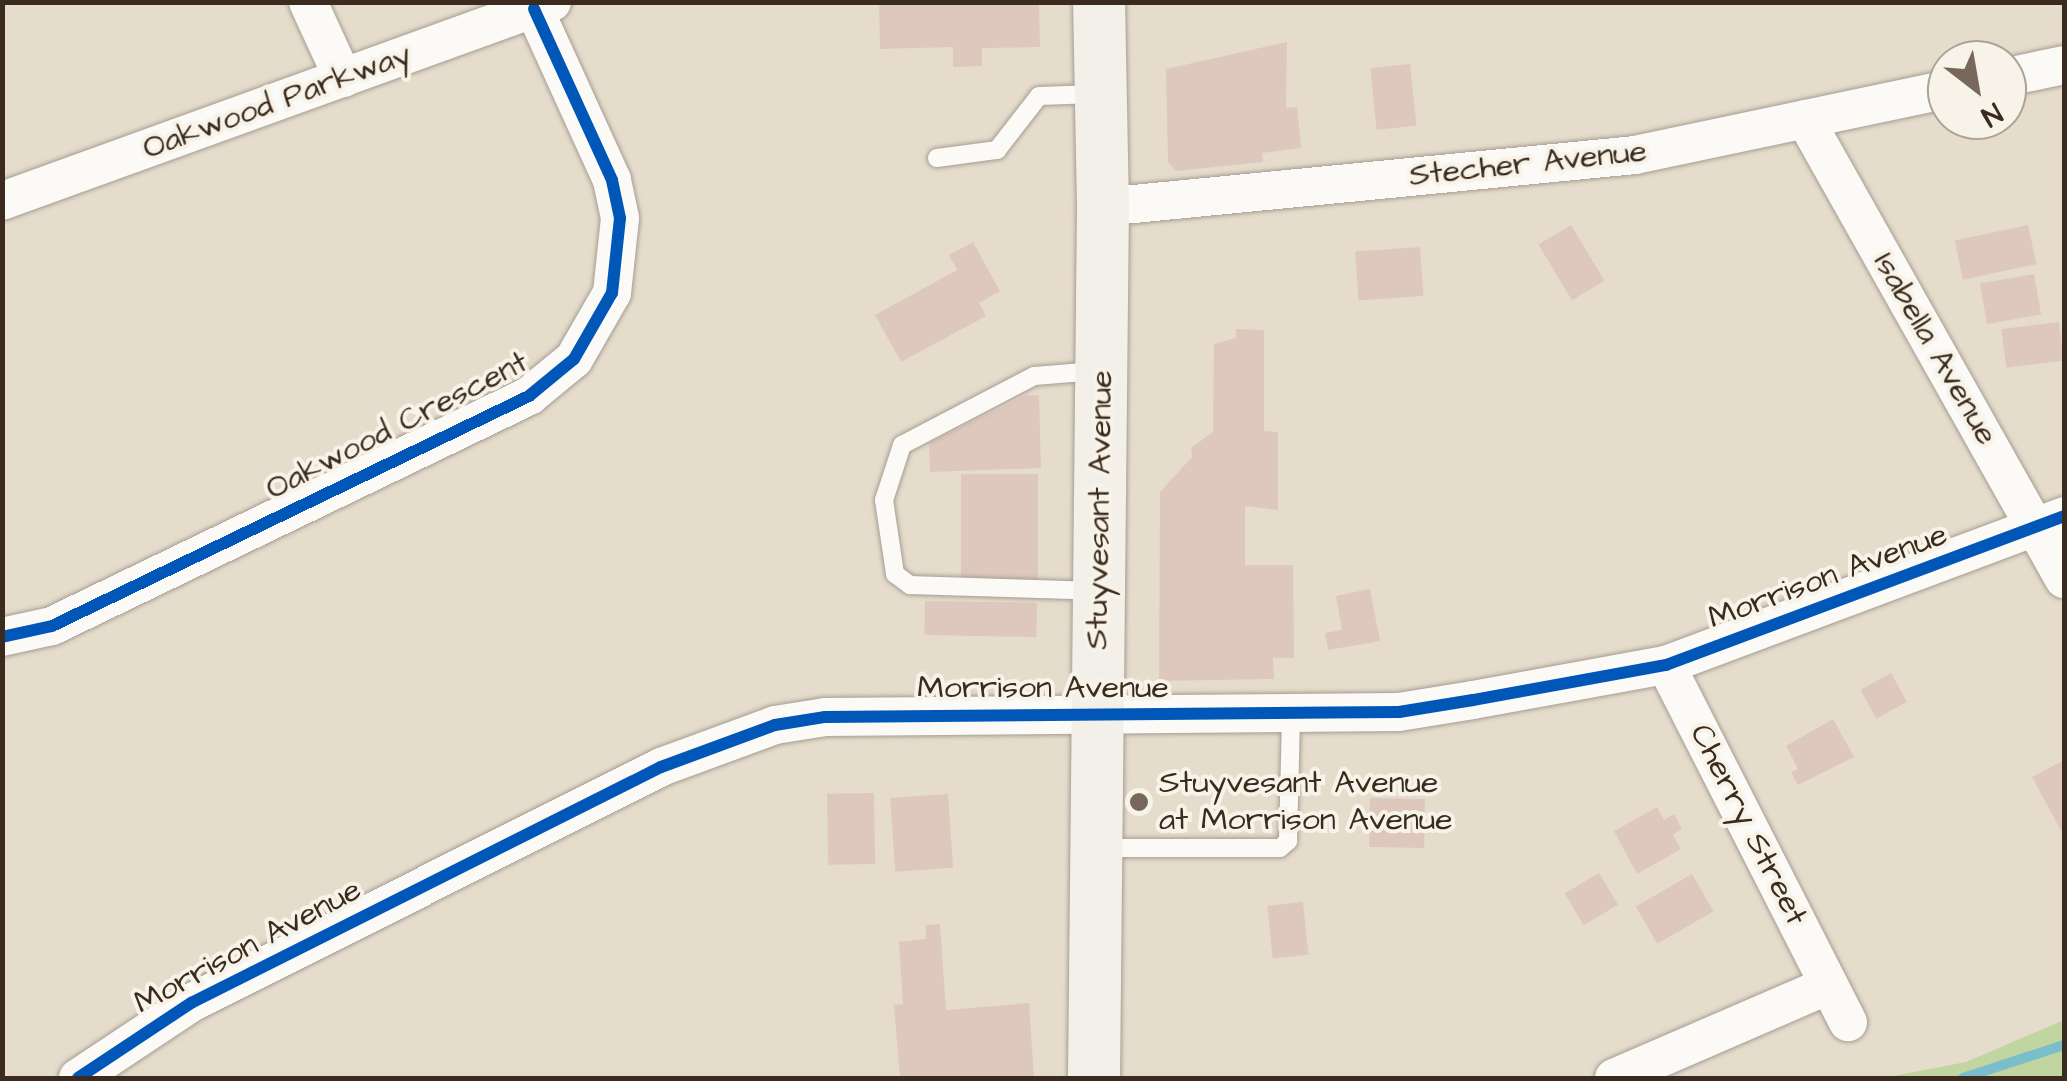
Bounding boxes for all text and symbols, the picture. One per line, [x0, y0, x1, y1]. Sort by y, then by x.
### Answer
street label: Oakwood Parkway [138, 36, 416, 168]
north arrow [1927, 40, 2027, 140]
text: N [1974, 93, 2009, 136]
street label: Stecher Avenue [1407, 132, 1649, 196]
street label: Isabella Avenue [1864, 246, 2006, 452]
street label: Oakwood Crescent [260, 343, 534, 509]
street label: Stuyvesant Avenue [1078, 370, 1122, 650]
street label: Morrison Avenue [1703, 516, 1953, 638]
street label: Morrison Avenue [917, 669, 1169, 707]
street label: Cherry Street [1681, 718, 1815, 932]
place label: Stuyvesant Avenue at Morrison Avenue [1159, 765, 1452, 840]
marker: Stuyvesant Avenue at Morrison Avenue [1128, 791, 1150, 813]
street label: Morrison Avenue [128, 871, 368, 1023]

